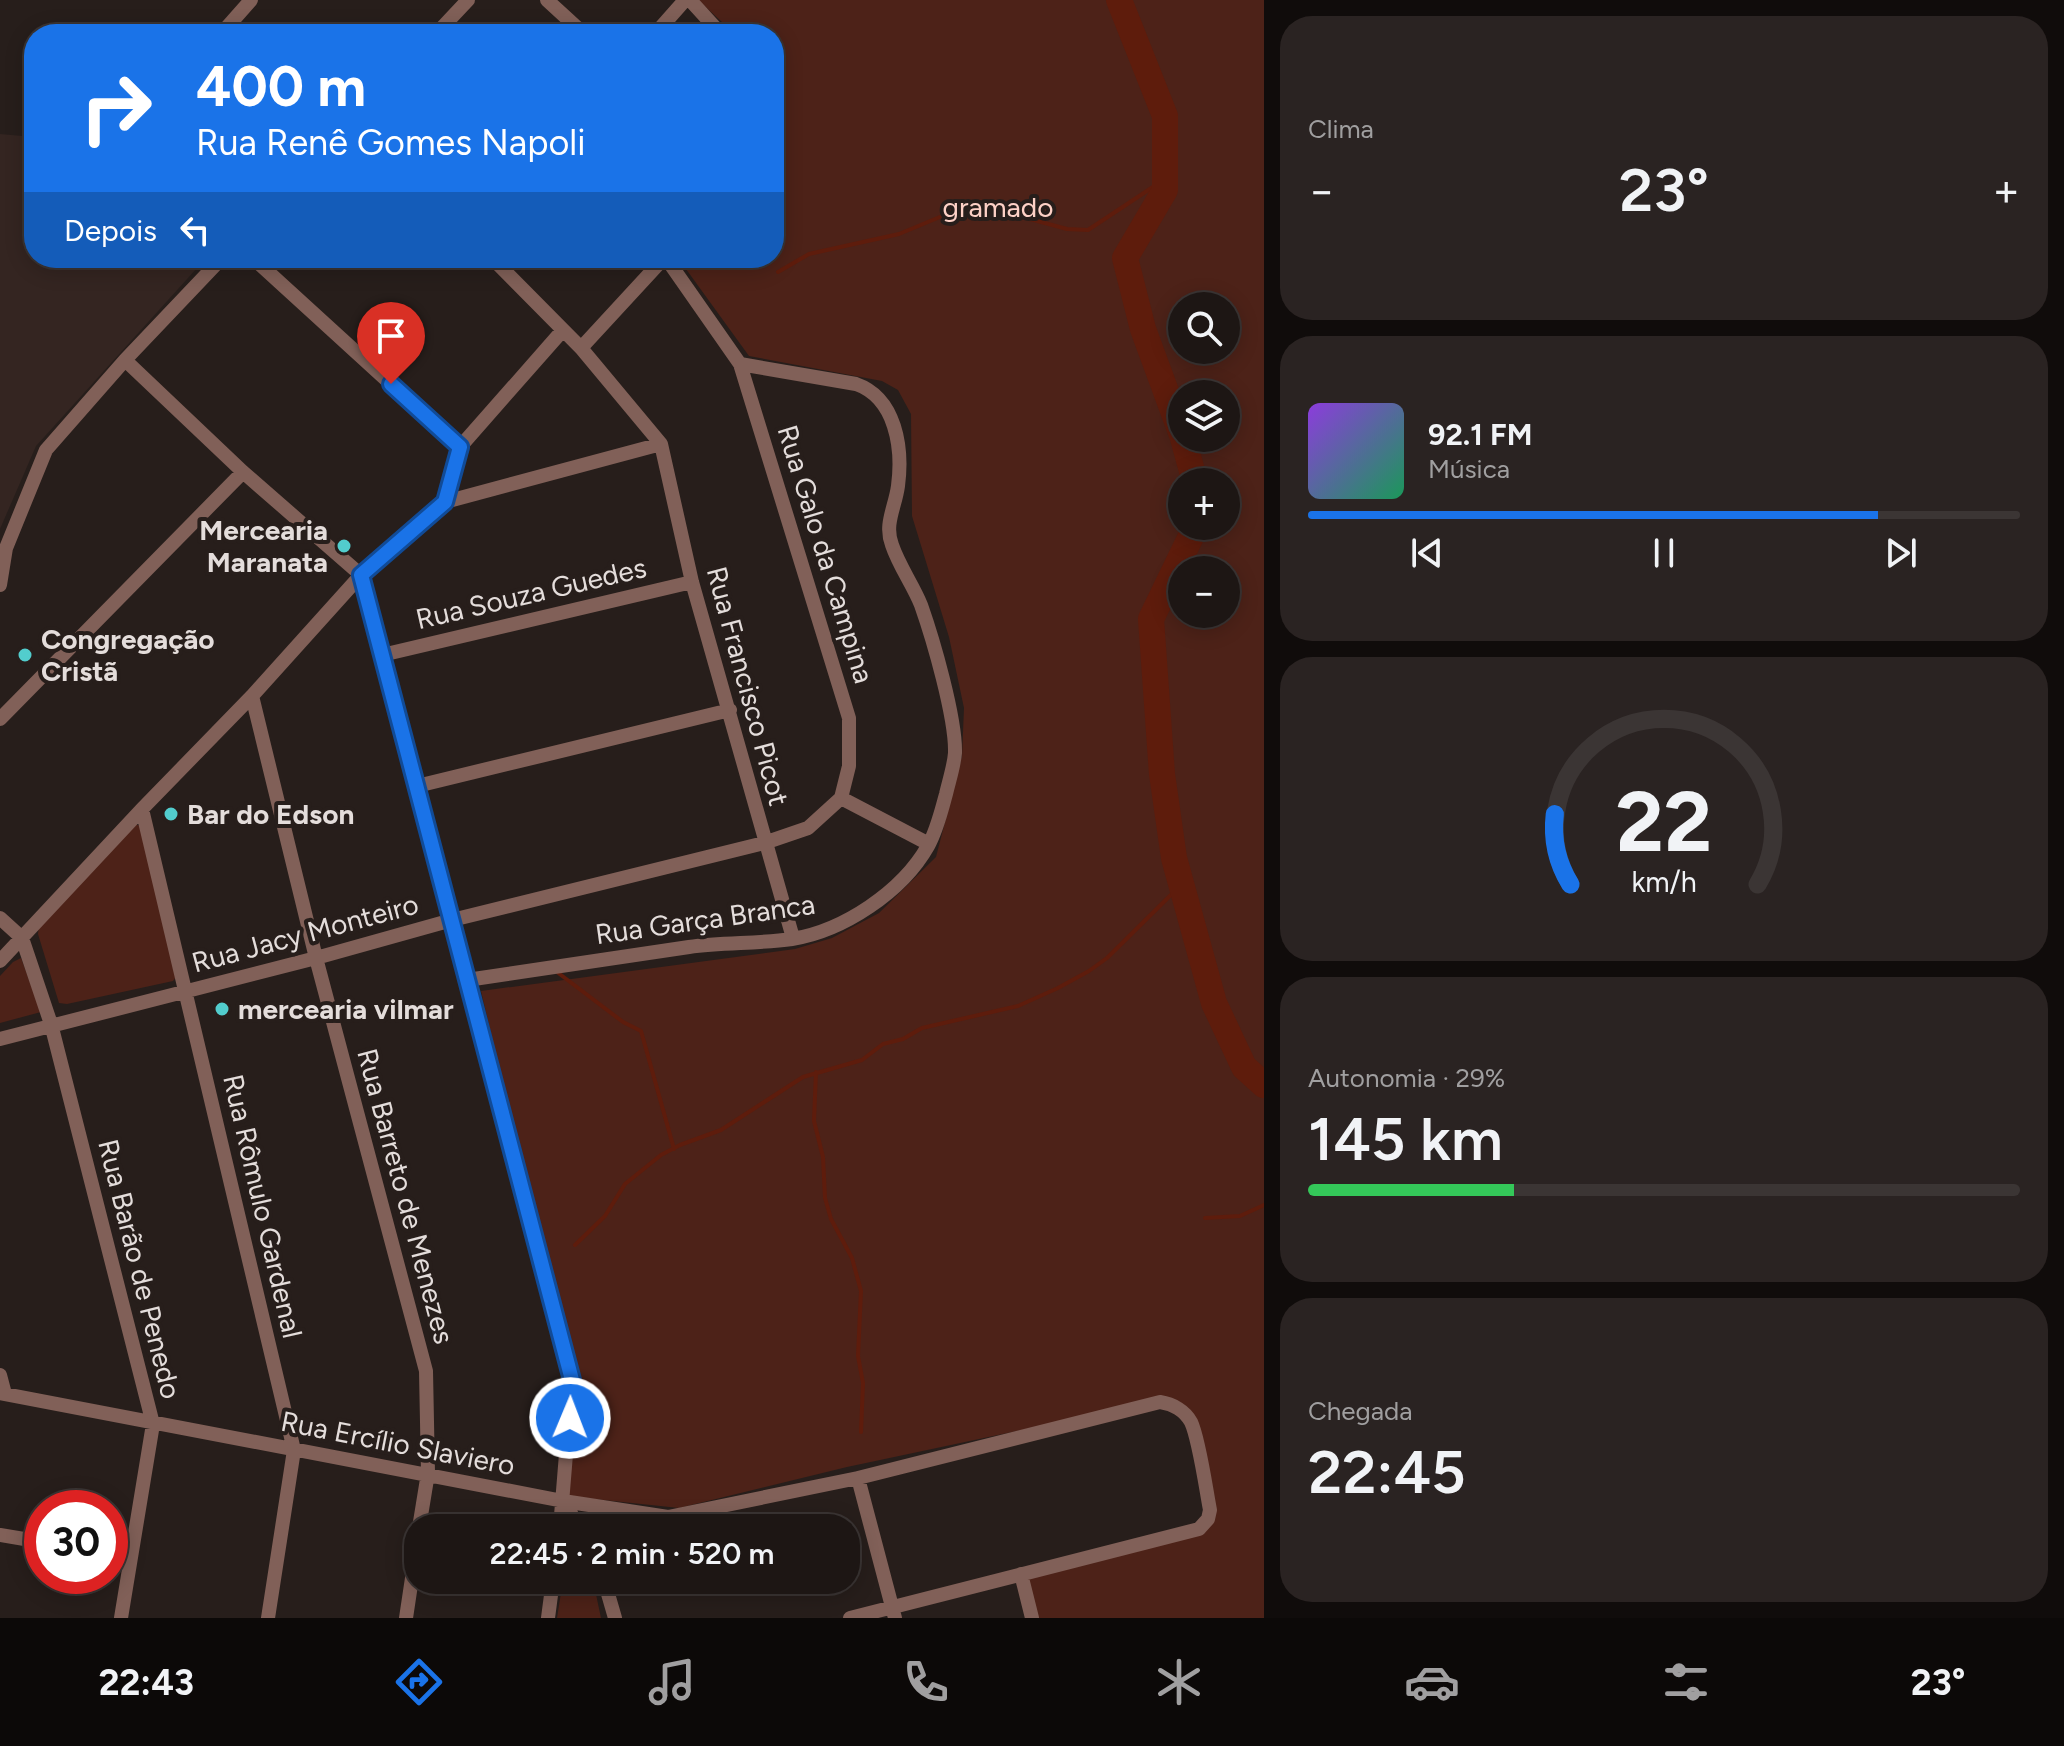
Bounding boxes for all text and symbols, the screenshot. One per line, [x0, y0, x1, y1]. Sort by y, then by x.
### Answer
text: 400 m [196, 53, 366, 120]
icon: right [64, 56, 168, 160]
text: Clima [1308, 113, 1374, 145]
text: Rua Renê Gomes Napoli [196, 121, 586, 164]
text: 23° [1619, 154, 1709, 226]
text: − [1308, 164, 1335, 217]
text: + [1993, 164, 2020, 217]
park label: gramado [943, 190, 1053, 224]
icon: left [173, 208, 217, 252]
text: Depois [64, 212, 157, 249]
map controls [1168, 292, 1240, 628]
button: search [1168, 292, 1240, 364]
pin [357, 302, 425, 384]
icon: arrive [369, 314, 413, 358]
button: layers [1168, 380, 1240, 452]
text: 92.1 FM [1428, 416, 1532, 453]
street label: Rua Galo da Campina [771, 421, 881, 687]
text: Música [1428, 453, 1510, 485]
button: + [1168, 468, 1240, 540]
place label: Mercearia Maranata [199, 513, 328, 579]
icon: previous [1405, 531, 1449, 575]
icon: pause [1642, 531, 1686, 575]
icon: next [1879, 531, 1923, 575]
marker: Mercearia Maranata [335, 537, 353, 555]
street label: Rua Souza Guedes [413, 550, 649, 636]
button: − [1168, 556, 1240, 628]
street label: Rua Francisco Picot [700, 563, 796, 809]
place label: Congregação Cristã [41, 622, 215, 688]
marker: Congregação Cristã [16, 646, 34, 664]
text: 22 [1616, 772, 1712, 872]
place label: Bar do Edson [187, 797, 354, 831]
marker: Bar do Edson [162, 805, 180, 823]
text: km/h [1631, 865, 1697, 899]
street label: Rua Jacy Monteiro [188, 886, 422, 980]
street label: Rua Garça Branca [593, 887, 817, 951]
place label: mercearia vilmar [238, 992, 454, 1026]
marker: mercearia vilmar [213, 1000, 231, 1018]
street label: Rua Barreto de Menezes [350, 1045, 462, 1347]
text: Autonomia · 29% [1308, 1062, 1505, 1094]
street label: Rua Rômulo Gardenal [216, 1071, 310, 1341]
text: 145 km [1308, 1103, 1503, 1175]
street label: Rua Barão de Penedo [91, 1136, 189, 1402]
position arrow [528, 1376, 612, 1460]
text: Chegada [1308, 1395, 1412, 1427]
street label: Rua Ercílio Slaviero [278, 1404, 518, 1482]
text: 22:45 [1308, 1436, 1466, 1508]
speed limit sign: 30 [24, 1490, 128, 1594]
text: 22:45 · 2 min · 520 m [490, 1535, 774, 1572]
icon: directions [391, 1654, 447, 1710]
icon: music [644, 1654, 700, 1710]
icon: phone [898, 1654, 954, 1710]
icon: climate [1151, 1654, 1207, 1710]
icon: car [1404, 1654, 1460, 1710]
icon: filters [1658, 1654, 1714, 1710]
text: 22:43 [99, 1661, 194, 1704]
text: 23° [1911, 1661, 1965, 1704]

